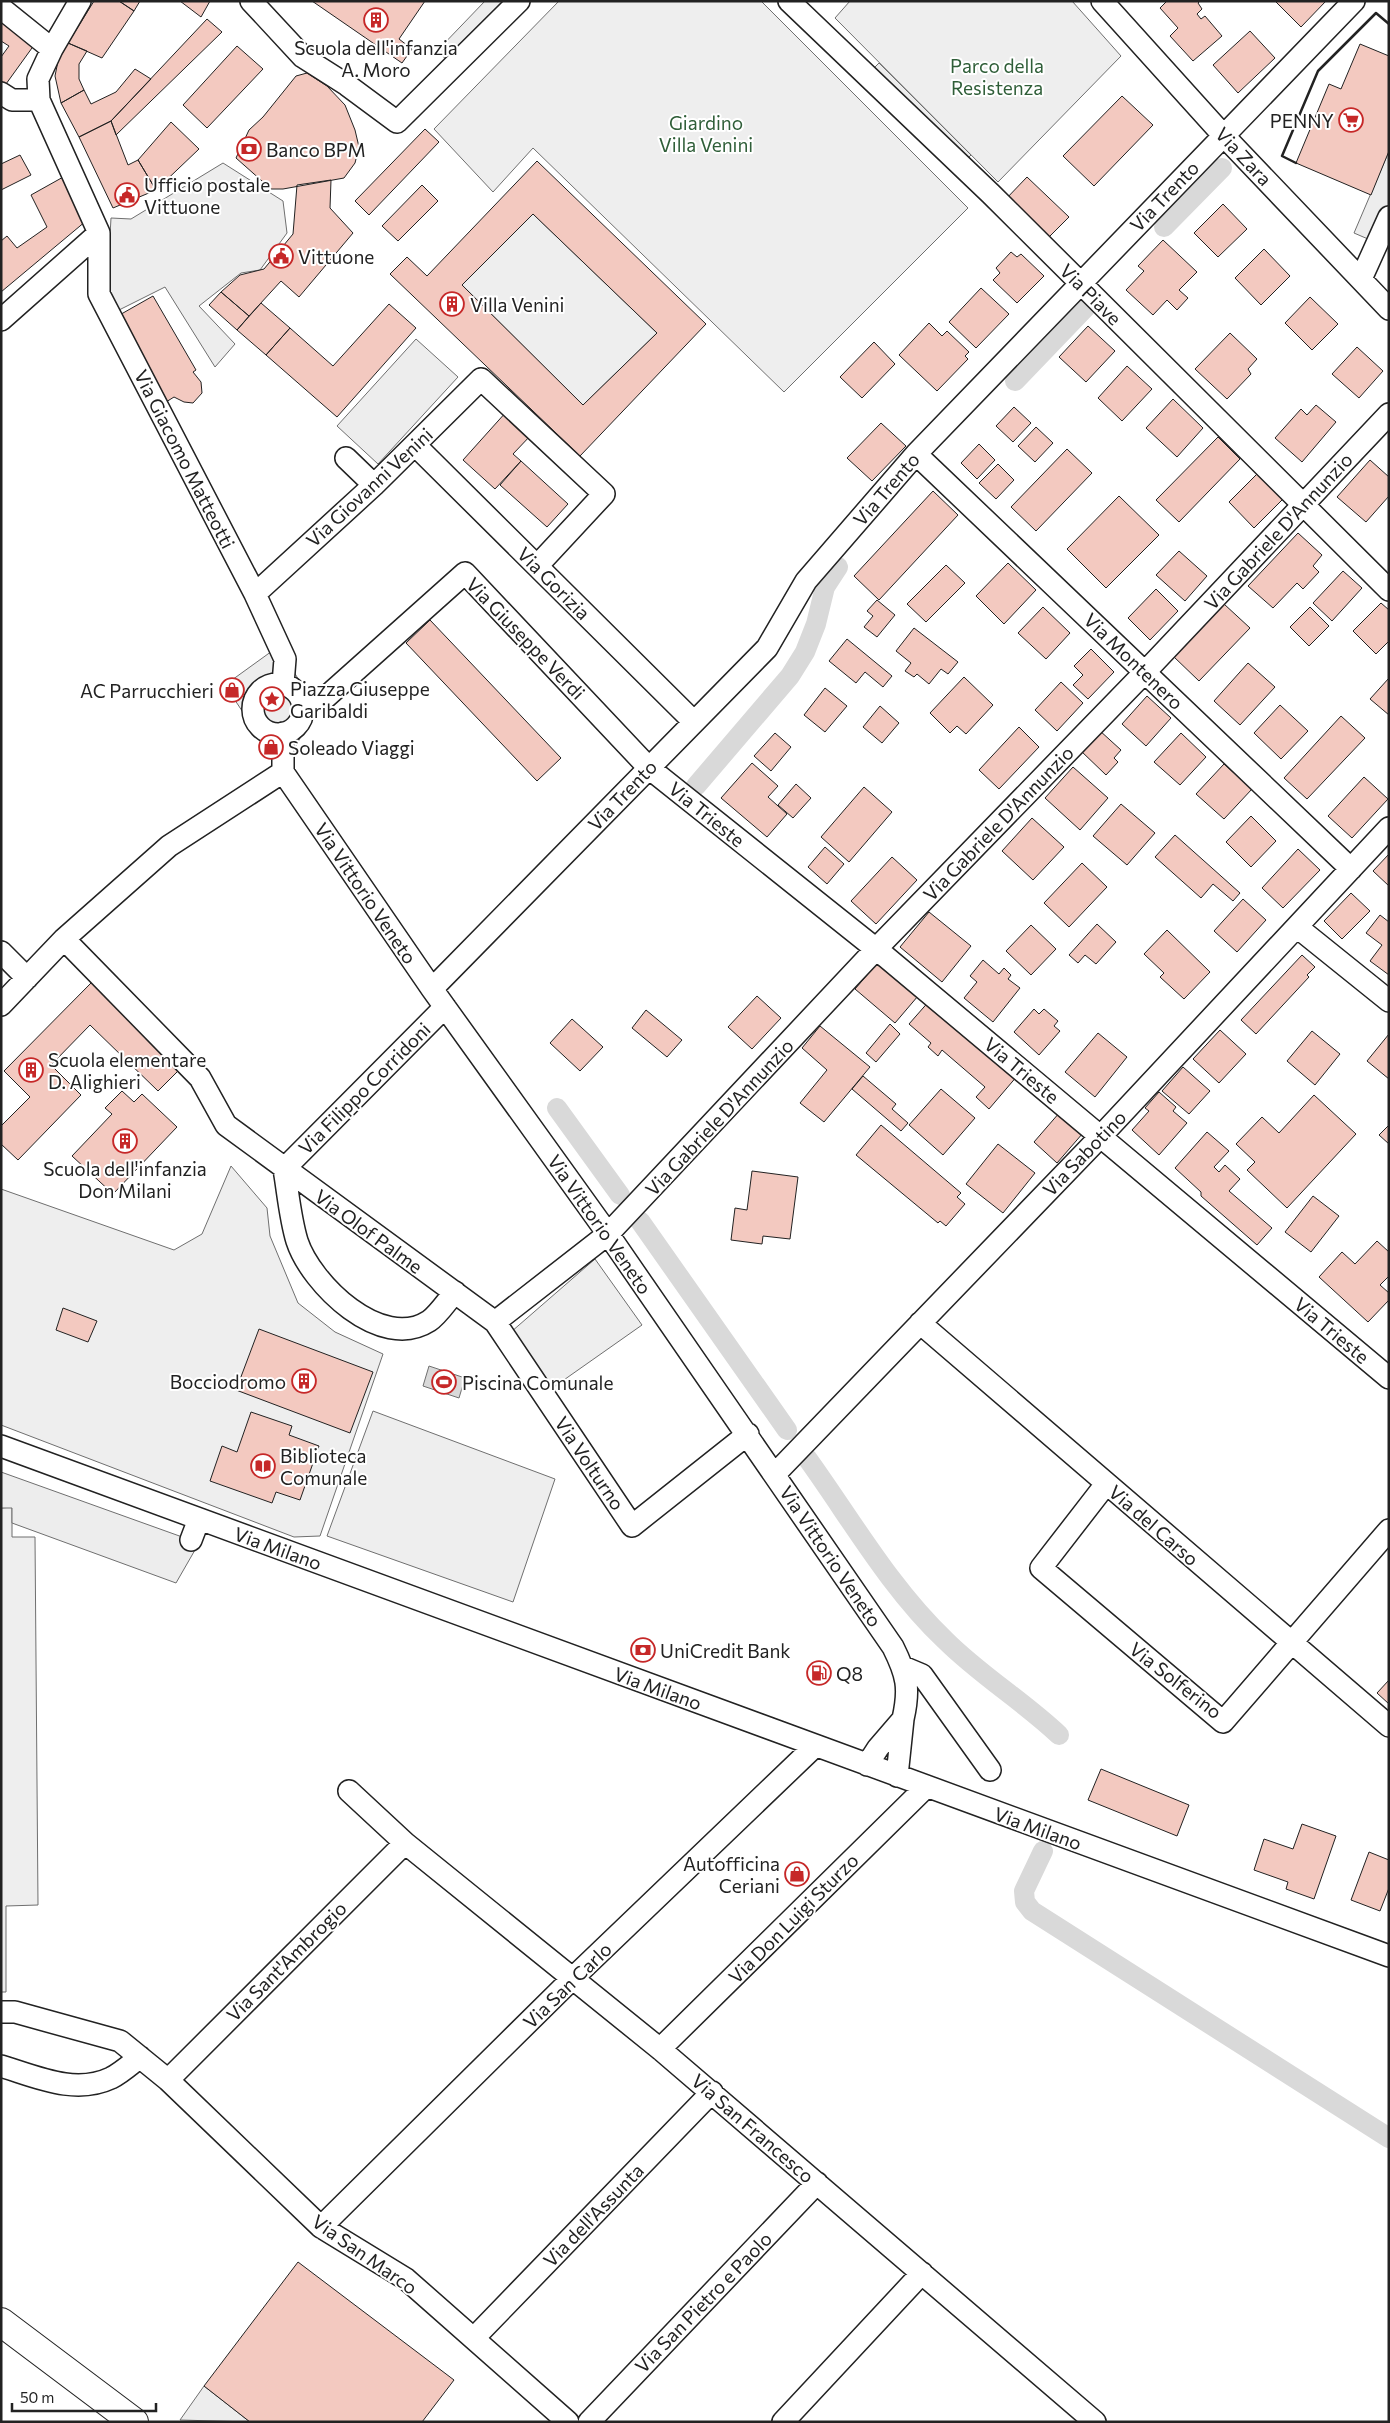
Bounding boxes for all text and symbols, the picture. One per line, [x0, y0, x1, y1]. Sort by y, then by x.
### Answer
building icon: Scuola dell'infanzia A. Moro [363, 7, 389, 33]
place label: Scuola dell'infanzia A. Moro [294, 36, 458, 81]
park label: Parco della Resistenza [950, 54, 1044, 99]
supermarket icon: PENNY [1338, 107, 1364, 133]
place label: PENNY [1270, 109, 1334, 132]
park label: Giardino Villa Venini [659, 111, 753, 156]
street label: Via Zara [1211, 122, 1277, 190]
bank icon: Banco BPM [236, 136, 262, 162]
place label: Banco BPM [266, 138, 366, 161]
street label: Via Trento [1125, 156, 1203, 236]
place label: Ufficio postale Vittuone [144, 173, 270, 218]
public building icon: Ufficio postale Vittuone [114, 182, 140, 208]
public building icon: Vittuone [268, 243, 294, 269]
place label: Vittuone [298, 245, 374, 268]
street label: Via Piave [1055, 258, 1127, 330]
building icon: Villa Venini [439, 291, 465, 317]
place label: Villa Venini [470, 293, 564, 316]
street label: Via Giacomo Matteotti [130, 366, 240, 552]
street label: Via Giovanni Venini [301, 423, 437, 551]
street label: Via Trento [848, 448, 924, 530]
street label: Via Gabriele D'Annunzio [1199, 448, 1357, 614]
street label: Via Gorizia [513, 542, 595, 624]
street label: Via Giuseppe Verdi [462, 572, 590, 704]
street label: Via Montenero [1080, 608, 1188, 714]
shop icon: AC Parrucchieri [219, 677, 245, 703]
place label: Piazza Giuseppe Garibaldi [290, 677, 430, 722]
place label: AC Parrucchieri [80, 679, 214, 702]
place icon: Piazza Giuseppe Garibaldi [259, 686, 285, 712]
shop icon: Soleado Viaggi [258, 734, 284, 760]
place label: Soleado Viaggi [288, 736, 415, 759]
street label: Via Gabriele D'Annunzio [918, 741, 1078, 905]
street label: Via Trento [583, 755, 661, 835]
street label: Via Trieste [664, 776, 750, 852]
street label: Via Vittorio Veneto [310, 818, 422, 968]
street label: Via Filippo Corridoni [293, 1017, 435, 1159]
street label: Via Trieste [980, 1032, 1064, 1108]
street label: Via Gabriele D'Annunzio [640, 1034, 798, 1200]
place label: Scuola elementare D. Alighieri [48, 1048, 206, 1093]
building icon: Scuola elementare D. Alighieri [18, 1057, 44, 1083]
street label: Via Sabotino [1038, 1105, 1130, 1201]
building icon: Scuola dell'infanzia Don Milani [112, 1128, 138, 1154]
street label: Via Vittorio Veneto [543, 1150, 657, 1298]
place label: Scuola dell'infanzia Don Milani [43, 1157, 207, 1202]
street label: Via Olof Palme [311, 1184, 427, 1278]
street label: Via Trieste [1290, 1292, 1374, 1368]
building icon: Bocciodromo [291, 1368, 317, 1394]
sports icon: Piscina Comunale [431, 1369, 457, 1395]
place label: Bocciodromo [170, 1370, 286, 1393]
place label: Piscina Comunale [462, 1371, 613, 1394]
street label: Via Volturno [550, 1412, 630, 1514]
place label: Biblioteca Comunale [280, 1444, 367, 1489]
library icon: Biblioteca Comunale [250, 1453, 276, 1479]
street label: Via del Carso [1104, 1480, 1204, 1570]
street label: Via Vittorio Veneto [775, 1481, 887, 1631]
street label: Via Milano [231, 1522, 325, 1574]
bank icon: UniCredit Bank [630, 1637, 656, 1663]
street label: Via Solferino [1125, 1637, 1227, 1723]
place label: UniCredit Bank [660, 1639, 791, 1662]
fuel station icon: Q8 [806, 1660, 832, 1686]
street label: Via Milano [611, 1662, 705, 1714]
place label: Q8 [836, 1662, 863, 1685]
street label: Via Milano [991, 1802, 1085, 1854]
street label: Via Don Luigi Sturzo [723, 1848, 863, 1988]
place label: Autofficina Ceriani [683, 1852, 780, 1897]
shop icon: Autofficina Ceriani [784, 1861, 810, 1887]
street label: Via Sant'Ambrogio [221, 1896, 351, 2026]
street label: Via San Carlo [518, 1937, 616, 2033]
street label: Via San Francesco [687, 2069, 819, 2187]
street label: Via dell'Assunta [538, 2159, 648, 2271]
street label: Via San Marco [308, 2209, 422, 2299]
street label: Via San Pietro e Paolo [630, 2227, 776, 2377]
scale bar [12, 2380, 156, 2412]
text: 50 m [20, 2388, 54, 2406]

